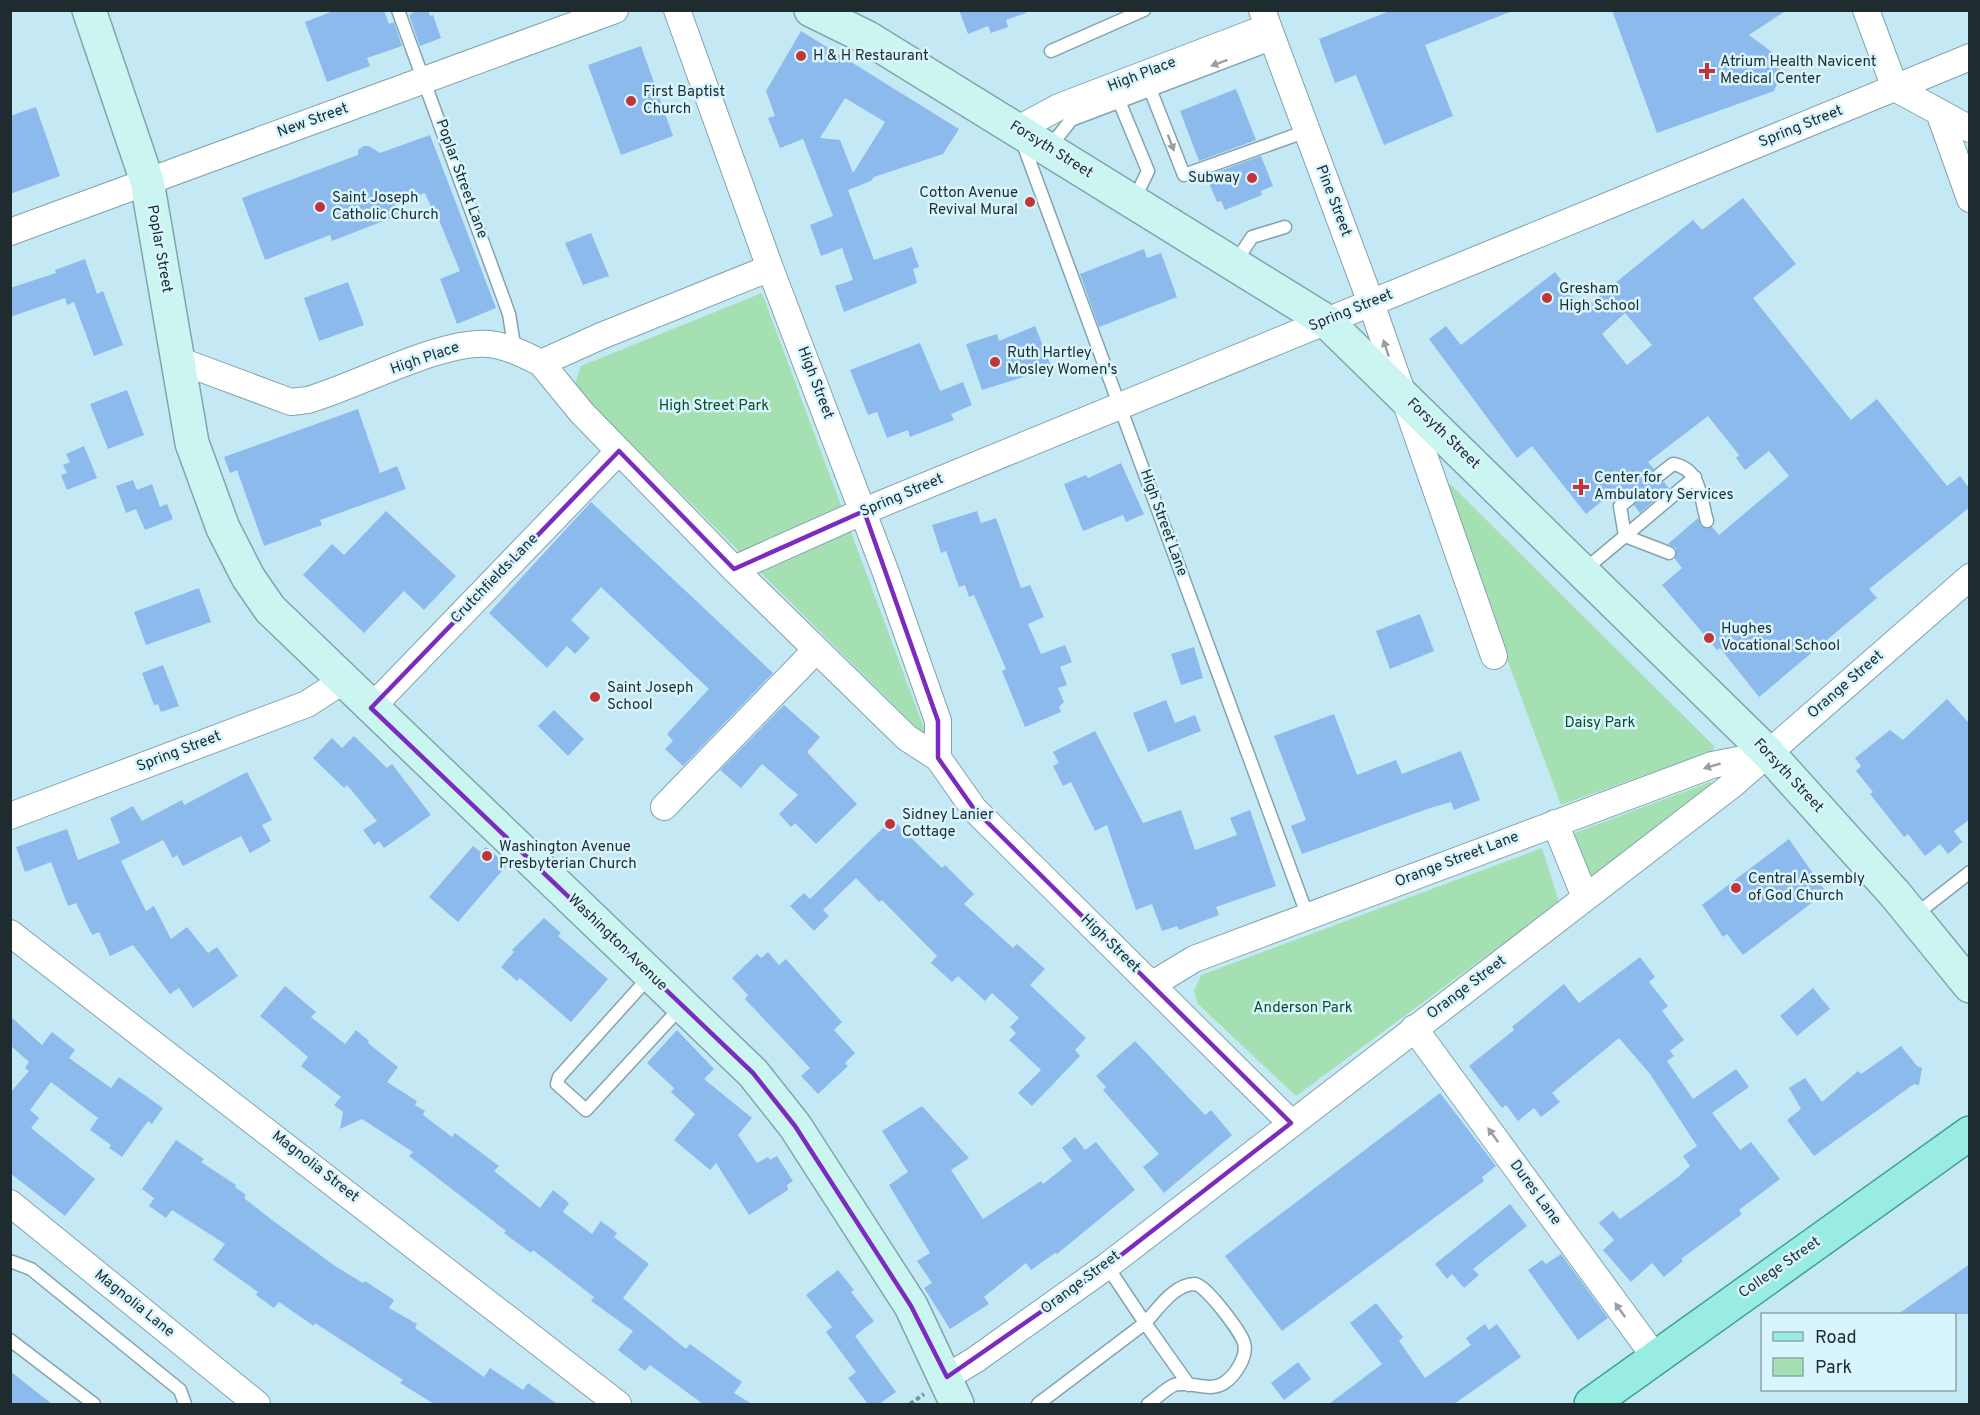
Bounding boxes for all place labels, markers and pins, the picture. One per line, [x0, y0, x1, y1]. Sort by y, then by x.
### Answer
place label: H & H Restaurant [813, 47, 929, 66]
marker: H & H Restaurant [794, 49, 808, 63]
place label: Atrium Health Navicent Medical Center [1720, 53, 1876, 89]
marker: Atrium Health Navicent Medical Center [1698, 62, 1716, 80]
place label: First Baptist Church [643, 83, 725, 119]
marker: First Baptist Church [624, 94, 638, 108]
place label: Subway [1188, 169, 1240, 188]
marker: Subway [1245, 171, 1259, 185]
place label: Cotton Avenue Revival Mural [919, 184, 1018, 220]
place label: Saint Joseph Catholic Church [332, 189, 439, 225]
marker: Cotton Avenue Revival Mural [1023, 195, 1037, 209]
marker: Saint Joseph Catholic Church [313, 200, 327, 214]
place label: Gresham High School [1559, 280, 1640, 316]
marker: Gresham High School [1540, 291, 1554, 305]
place label: Ruth Hartley Mosley Women's [1007, 344, 1118, 380]
marker: Ruth Hartley Mosley Women's [988, 355, 1002, 369]
place label: Center for Ambulatory Services [1594, 469, 1734, 505]
marker: Center for Ambulatory Services [1572, 478, 1590, 496]
place label: Hughes Vocational School [1721, 620, 1840, 656]
marker: Hughes Vocational School [1702, 631, 1716, 645]
place label: Saint Joseph School [607, 679, 694, 715]
marker: Saint Joseph School [588, 690, 602, 704]
place label: Sidney Lanier Cottage [902, 806, 994, 842]
marker: Sidney Lanier Cottage [883, 817, 897, 831]
place label: Washington Avenue Presbyterian Church [499, 838, 637, 874]
marker: Washington Avenue Presbyterian Church [480, 849, 494, 863]
place label: Central Assembly of God Church [1748, 870, 1865, 906]
marker: Central Assembly of God Church [1729, 881, 1743, 895]

